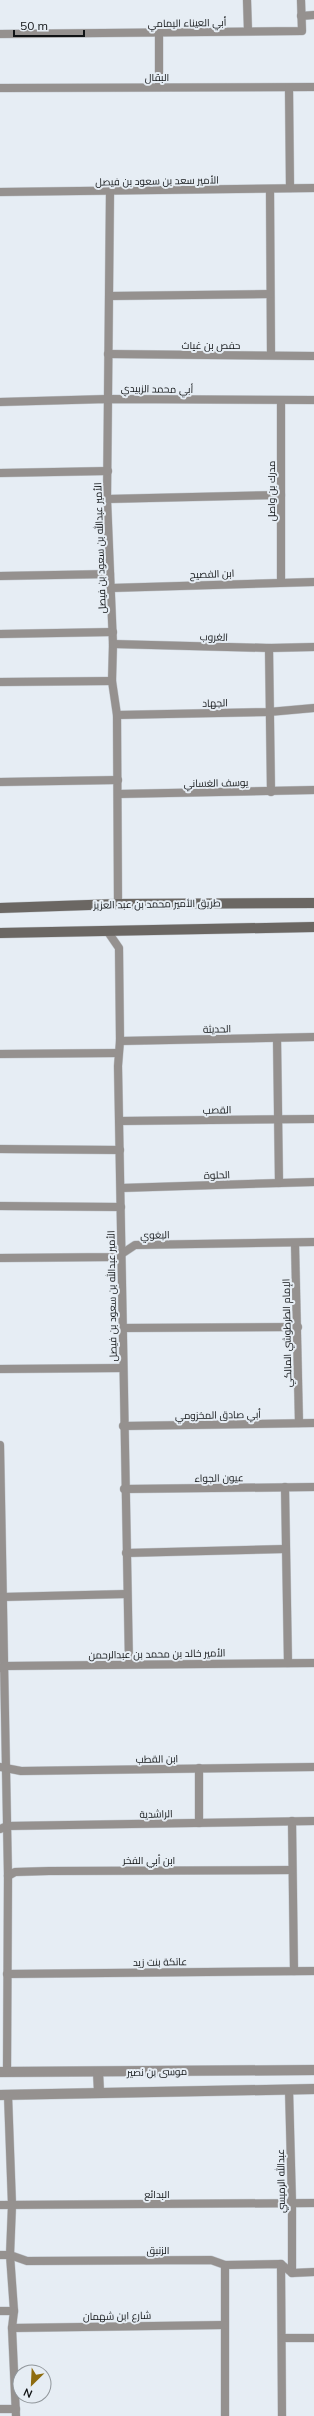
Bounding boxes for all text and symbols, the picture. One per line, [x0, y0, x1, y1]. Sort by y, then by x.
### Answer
scale bar [14, 12, 84, 38]
street label: أبي العيناء اليمامي [147, 16, 227, 31]
text: 50 m [20, 18, 48, 33]
street label: البقال [145, 71, 169, 84]
street label: الأمير سعد بن سعود بن فيصل [95, 173, 219, 189]
street label: حفص بن غياث [182, 339, 240, 352]
street label: أبي محمد الزبيدي [121, 382, 194, 397]
street label: مدرك بن واصل [265, 461, 278, 521]
street label: الأمير عبدالله بن سعود بن فيصل [90, 482, 109, 614]
street label: ابن الفصيح [190, 567, 234, 581]
street label: الغروب [200, 630, 228, 644]
street label: الجهاد [202, 696, 228, 710]
street label: يوسف الغساني [184, 776, 249, 791]
street label: طريق الأمير محمد بن عبد العزيز [92, 896, 221, 912]
street label: الحديثة [203, 1022, 231, 1036]
street label: القصب [203, 1103, 231, 1117]
street label: الحلوة [204, 1168, 230, 1182]
street label: البغوي [140, 1228, 170, 1243]
street label: الأمير عبدالله بن سعود بن فيصل [103, 1230, 120, 1362]
street label: الإمام الطرطوشي المالكي [280, 1279, 295, 1387]
street label: أبي صادق المخزومي [175, 1408, 261, 1423]
street label: عيون الجواء [194, 1471, 244, 1485]
street label: الأمير خالد بن محمد بن عبدالرحمن [88, 1646, 226, 1662]
street label: ابن القطب [136, 1752, 178, 1766]
street label: الراشدية [139, 1807, 173, 1821]
street label: ابن أبي الفخر [122, 1854, 175, 1868]
street label: عاتكة بنت زيد [133, 1955, 187, 1969]
street label: موسى بن نصير [126, 2065, 187, 2079]
street label: عبدالله الرميسي [273, 2149, 289, 2213]
street label: البدائع [144, 2188, 170, 2201]
street label: الزنبق [147, 2244, 170, 2257]
street label: شارع ابن شهمان [83, 2309, 151, 2323]
north arrow [12, 2364, 52, 2404]
text: N [21, 2385, 35, 2401]

